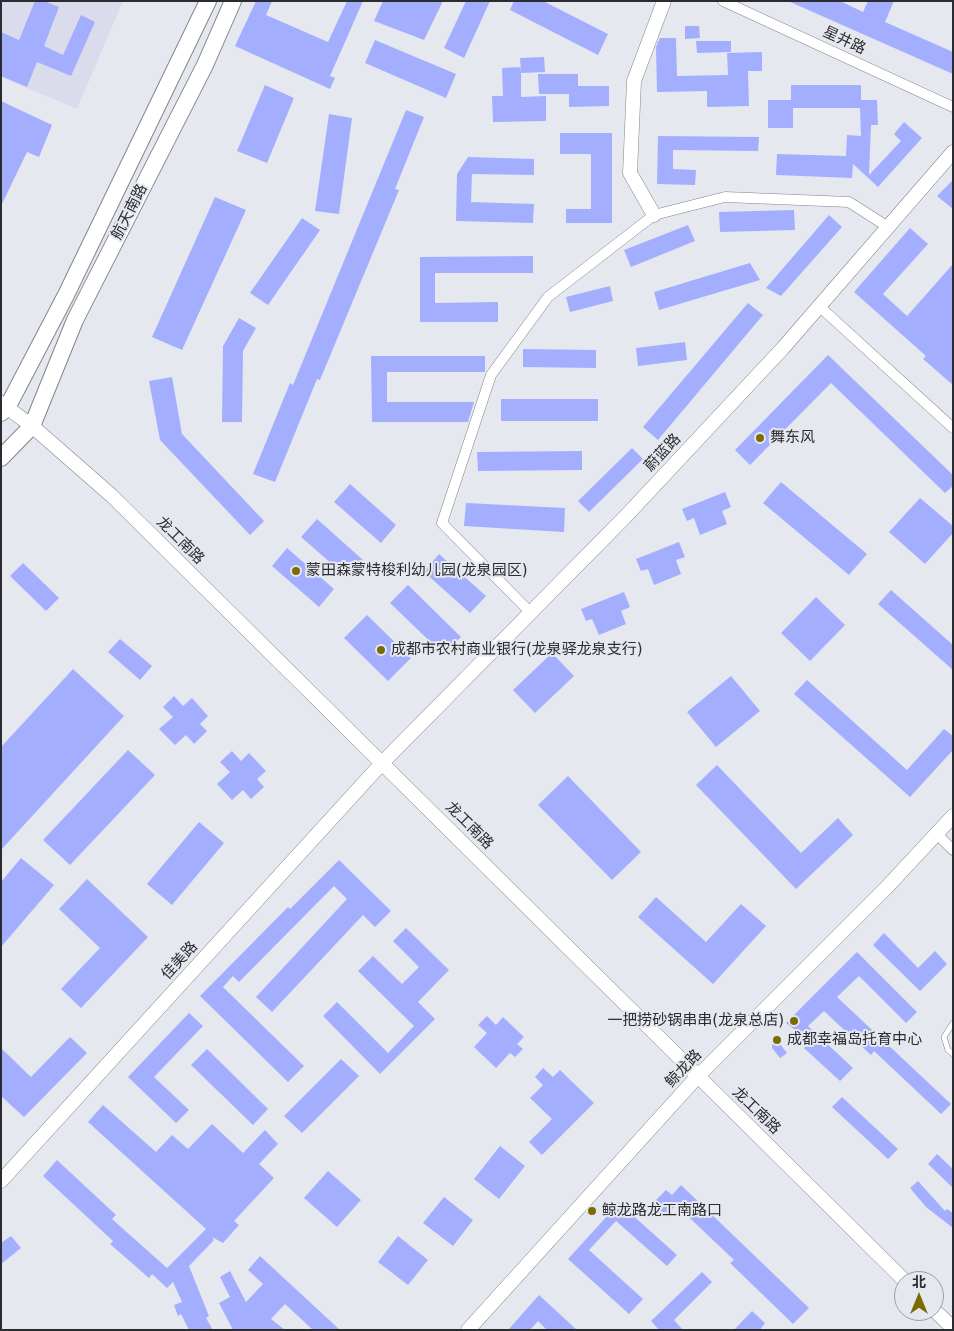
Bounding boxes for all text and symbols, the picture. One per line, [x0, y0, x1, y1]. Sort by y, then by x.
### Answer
street label: 星井路 [820, 23, 868, 59]
street label: 航天南路 [108, 181, 152, 243]
place label: 舞东风 [770, 429, 815, 447]
street label: 蔚蓝路 [641, 430, 685, 476]
marker: 舞东风 [754, 432, 766, 444]
street label: 龙工南路 [152, 513, 208, 569]
place label: 蒙田森蒙特梭利幼儿园(龙泉园区) [306, 562, 528, 580]
marker: 蒙田森蒙特梭利幼儿园(龙泉园区) [290, 565, 302, 577]
place label: 成都市农村商业银行(龙泉驿龙泉支行) [391, 641, 643, 659]
marker: 成都市农村商业银行(龙泉驿龙泉支行) [375, 644, 387, 656]
street label: 龙工南路 [441, 798, 497, 854]
street label: 佳美路 [158, 938, 202, 984]
place label: 一把捞砂锅串串(龙泉总店) [607, 1012, 784, 1030]
marker: 一把捞砂锅串串(龙泉总店) [788, 1015, 800, 1027]
place label: 成都幸福岛托育中心 [787, 1031, 922, 1049]
marker: 成都幸福岛托育中心 [771, 1034, 783, 1046]
street label: 鲸龙路 [662, 1046, 706, 1092]
street label: 龙工南路 [728, 1084, 784, 1138]
place label: 鲸龙路龙工南路口 [602, 1202, 722, 1220]
marker: 鲸龙路龙工南路口 [586, 1205, 598, 1217]
north arrow [894, 1271, 944, 1321]
text: 北 [912, 1274, 926, 1290]

